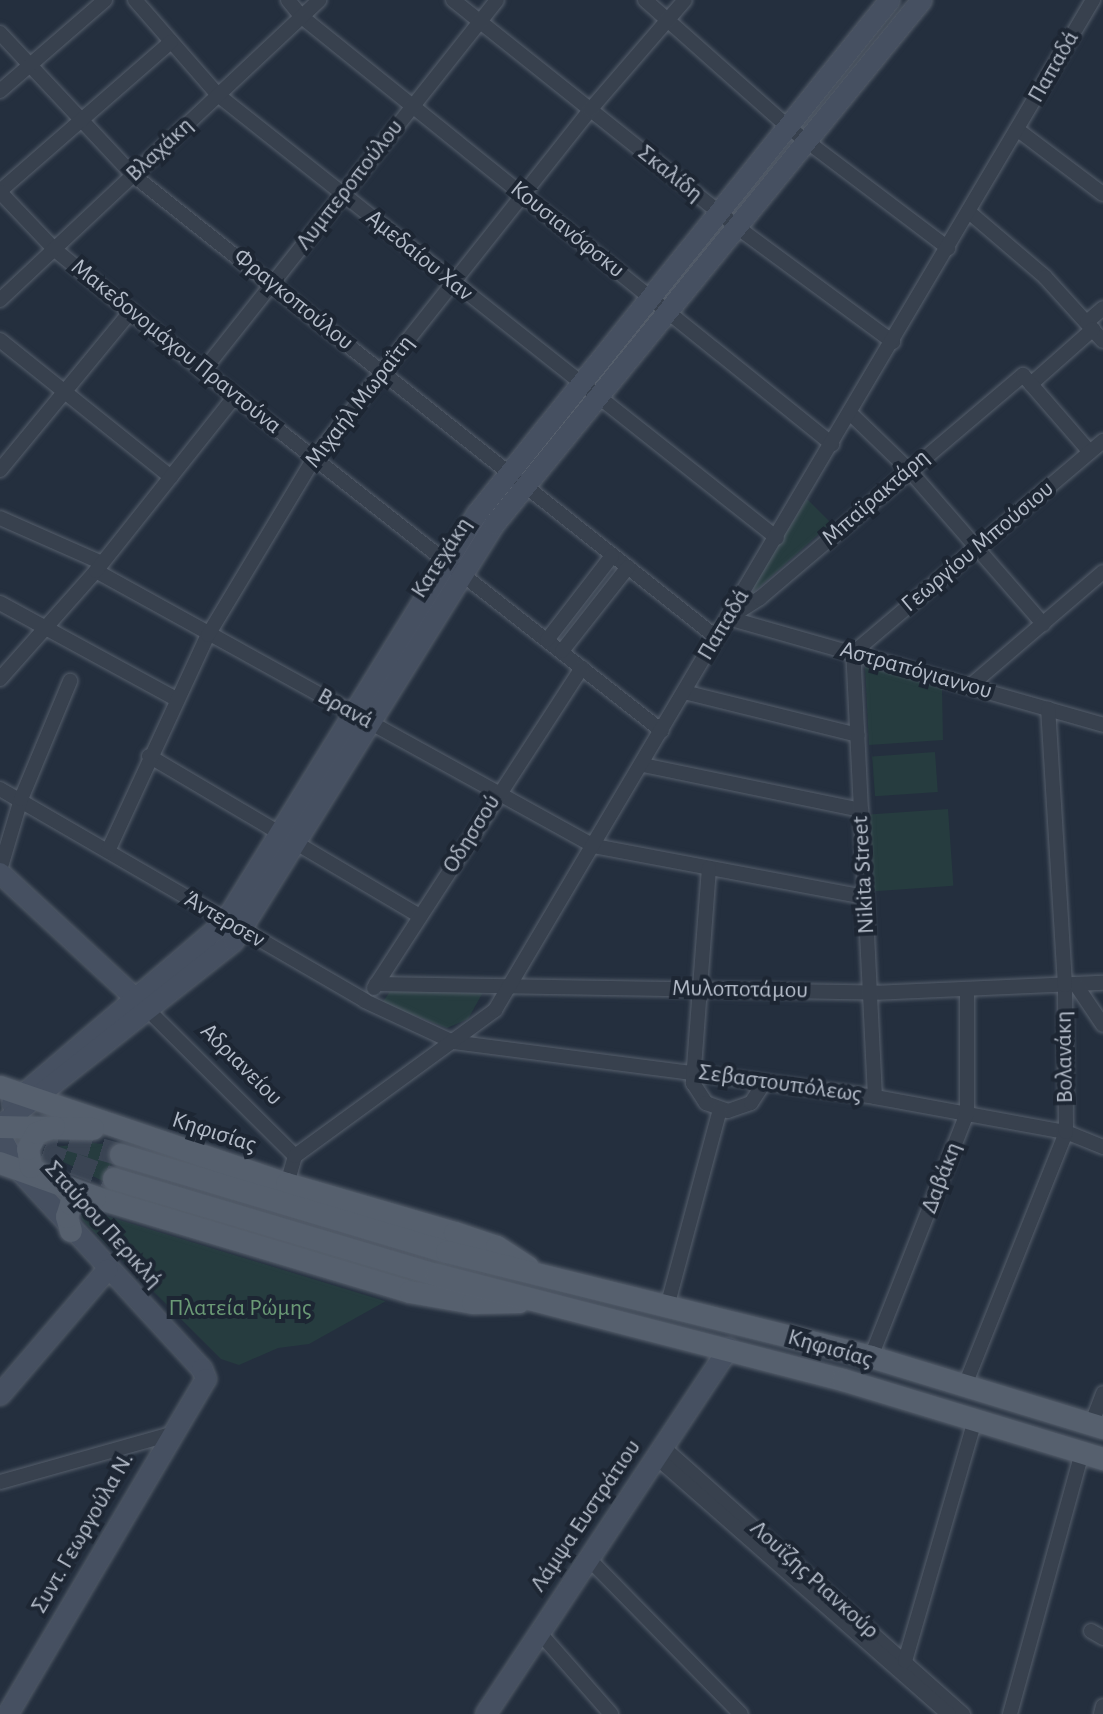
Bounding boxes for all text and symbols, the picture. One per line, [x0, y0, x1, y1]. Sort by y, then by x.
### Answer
street label: Παπαδά [1022, 26, 1086, 108]
street label: Βλαχάκη [120, 112, 200, 188]
street label: Λυμπεροπούλου [290, 114, 410, 256]
street label: Σκαλίδη [632, 139, 708, 209]
street label: Κουσιανόφσκυ [504, 175, 630, 285]
street label: Αμεδαίου Χαν [359, 204, 479, 308]
street label: Φραγκοπούλου [227, 243, 359, 357]
street label: Μακεδονομάχου Πραντούνα [65, 253, 287, 441]
street label: Μιχαήλ Μωραΐτη [299, 330, 421, 474]
street label: Μπαϊρακτάρη [817, 444, 935, 552]
street label: Γεωργίου Μπούσιου [896, 475, 1060, 619]
street label: Κατεχάκη [405, 512, 479, 604]
street label: Παπαδά [692, 584, 756, 666]
street label: Αστραπόγιαννου [837, 636, 995, 706]
street label: Βρανά [312, 682, 378, 736]
street label: Οδησσού [437, 789, 507, 879]
street label: Nikita Street [847, 815, 881, 935]
street label: Άντερσεν [178, 885, 270, 955]
street label: Μυλοποτάμου [672, 974, 808, 1006]
street label: Βολανάκη [1050, 1010, 1080, 1104]
street label: Αδριανείου [194, 1018, 288, 1112]
street label: Σεβαστουπόλεως [696, 1058, 864, 1110]
street label: Κηφισίας [168, 1106, 260, 1160]
street label: Δαβάκη [915, 1138, 969, 1218]
street label: Σταύρου Περικλή [38, 1155, 168, 1295]
park label: Πλατεία Ρώμης [168, 1295, 312, 1323]
street label: Κηφισίας [784, 1323, 876, 1375]
street label: Λάμψα Ευστράτιου [524, 1434, 648, 1598]
street label: Συντ. Γεωργούλα Ν. [25, 1447, 141, 1619]
street label: Λουΐζης Ριανκούρ [744, 1515, 884, 1645]

